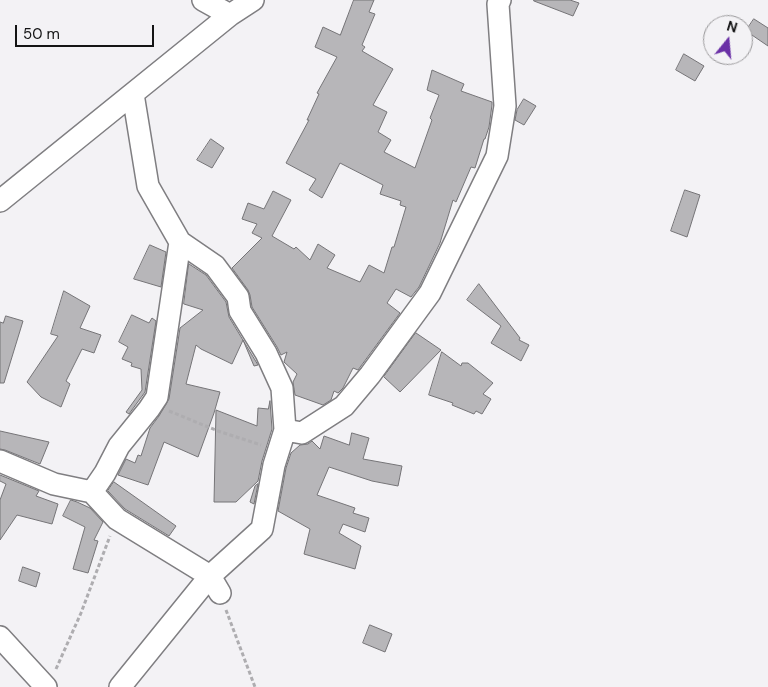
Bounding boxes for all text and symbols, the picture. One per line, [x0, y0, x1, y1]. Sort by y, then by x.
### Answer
scale bar [18, 15, 156, 47]
north arrow [703, 15, 753, 65]
text: N [725, 17, 740, 37]
text: 50 m [23, 24, 60, 44]

